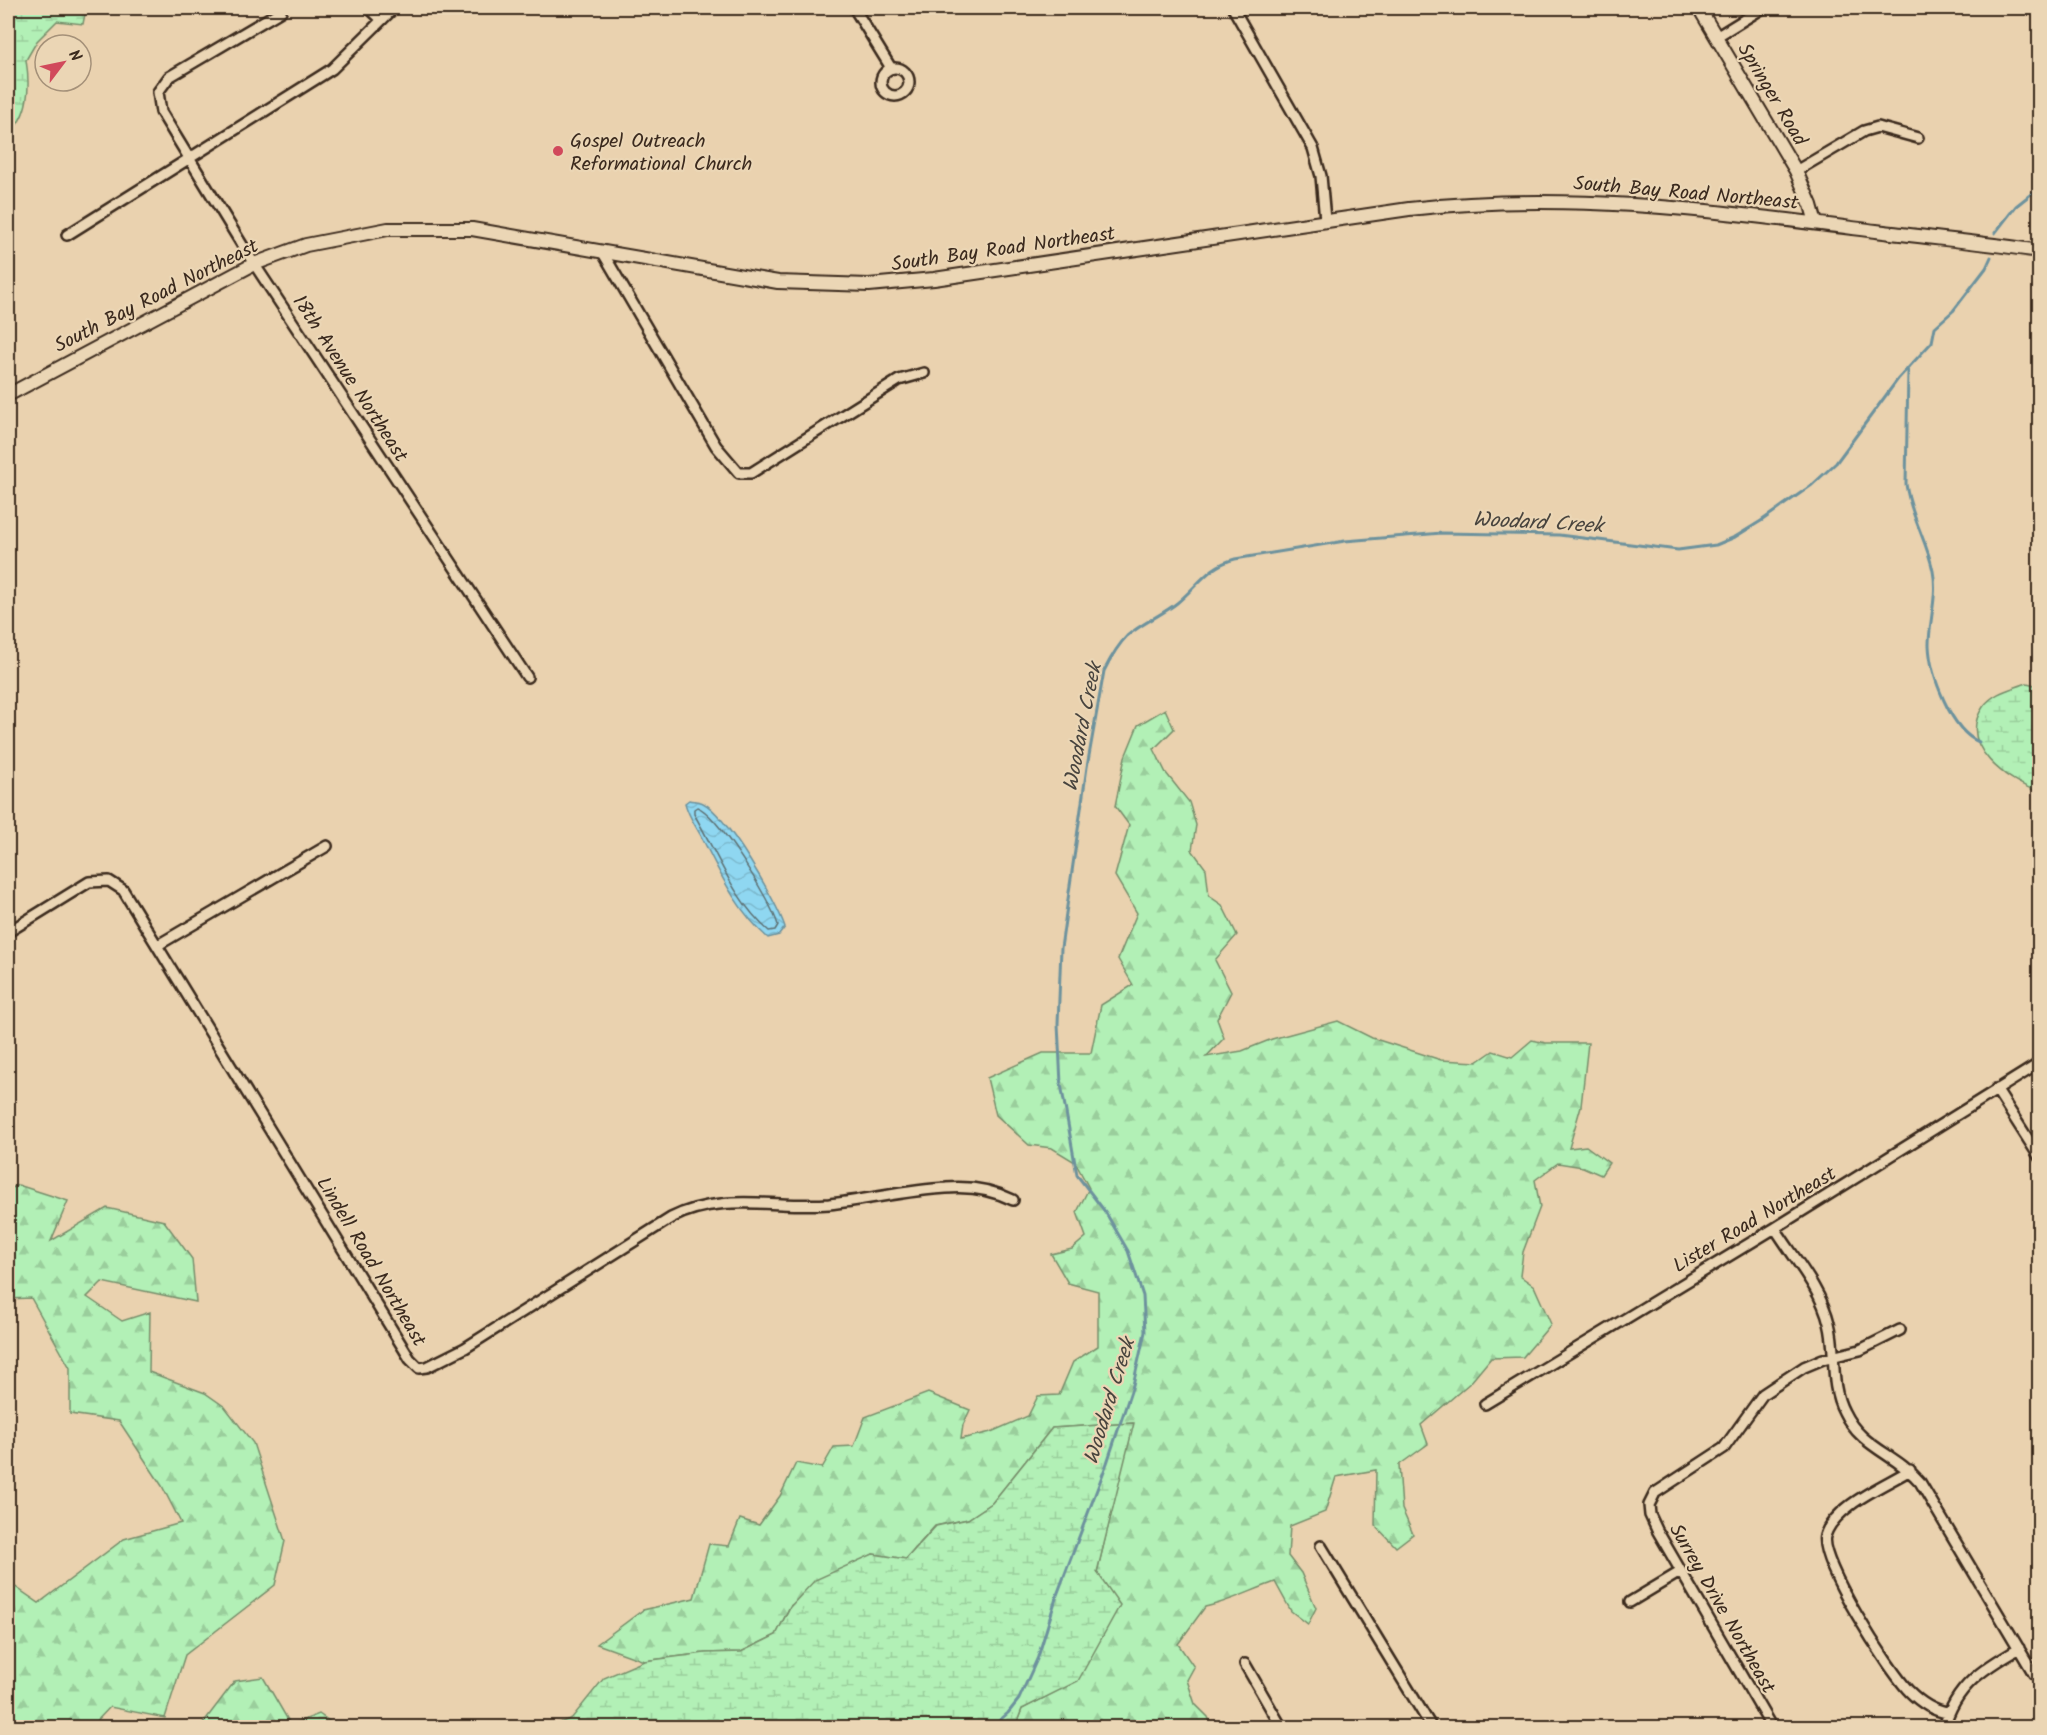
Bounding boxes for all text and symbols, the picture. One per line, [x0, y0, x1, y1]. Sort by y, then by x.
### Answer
north arrow [33, 33, 93, 93]
street label: Springer Road [1728, 37, 1815, 154]
text: N [61, 45, 88, 67]
place label: Gospel Outreach Reformational Church [570, 126, 752, 181]
marker: Gospel Outreach Reformational Church [551, 144, 565, 158]
street label: South Bay Road Northeast [1572, 168, 1800, 220]
street label: South Bay Road Northeast [889, 218, 1118, 282]
street label: South Bay Road Northeast [49, 231, 265, 362]
street label: 18th Avenue Northeast [283, 289, 416, 469]
water label: Woodard Creek [1472, 504, 1607, 544]
water label: Woodard Creek [1055, 657, 1113, 794]
street label: Lister Road Northeast [1667, 1159, 1843, 1282]
street label: Lindell Road Northeast [307, 1171, 434, 1353]
water label: Woodard Creek [1076, 1331, 1146, 1468]
street label: Surrey Drive Northeast [1659, 1518, 1783, 1700]

